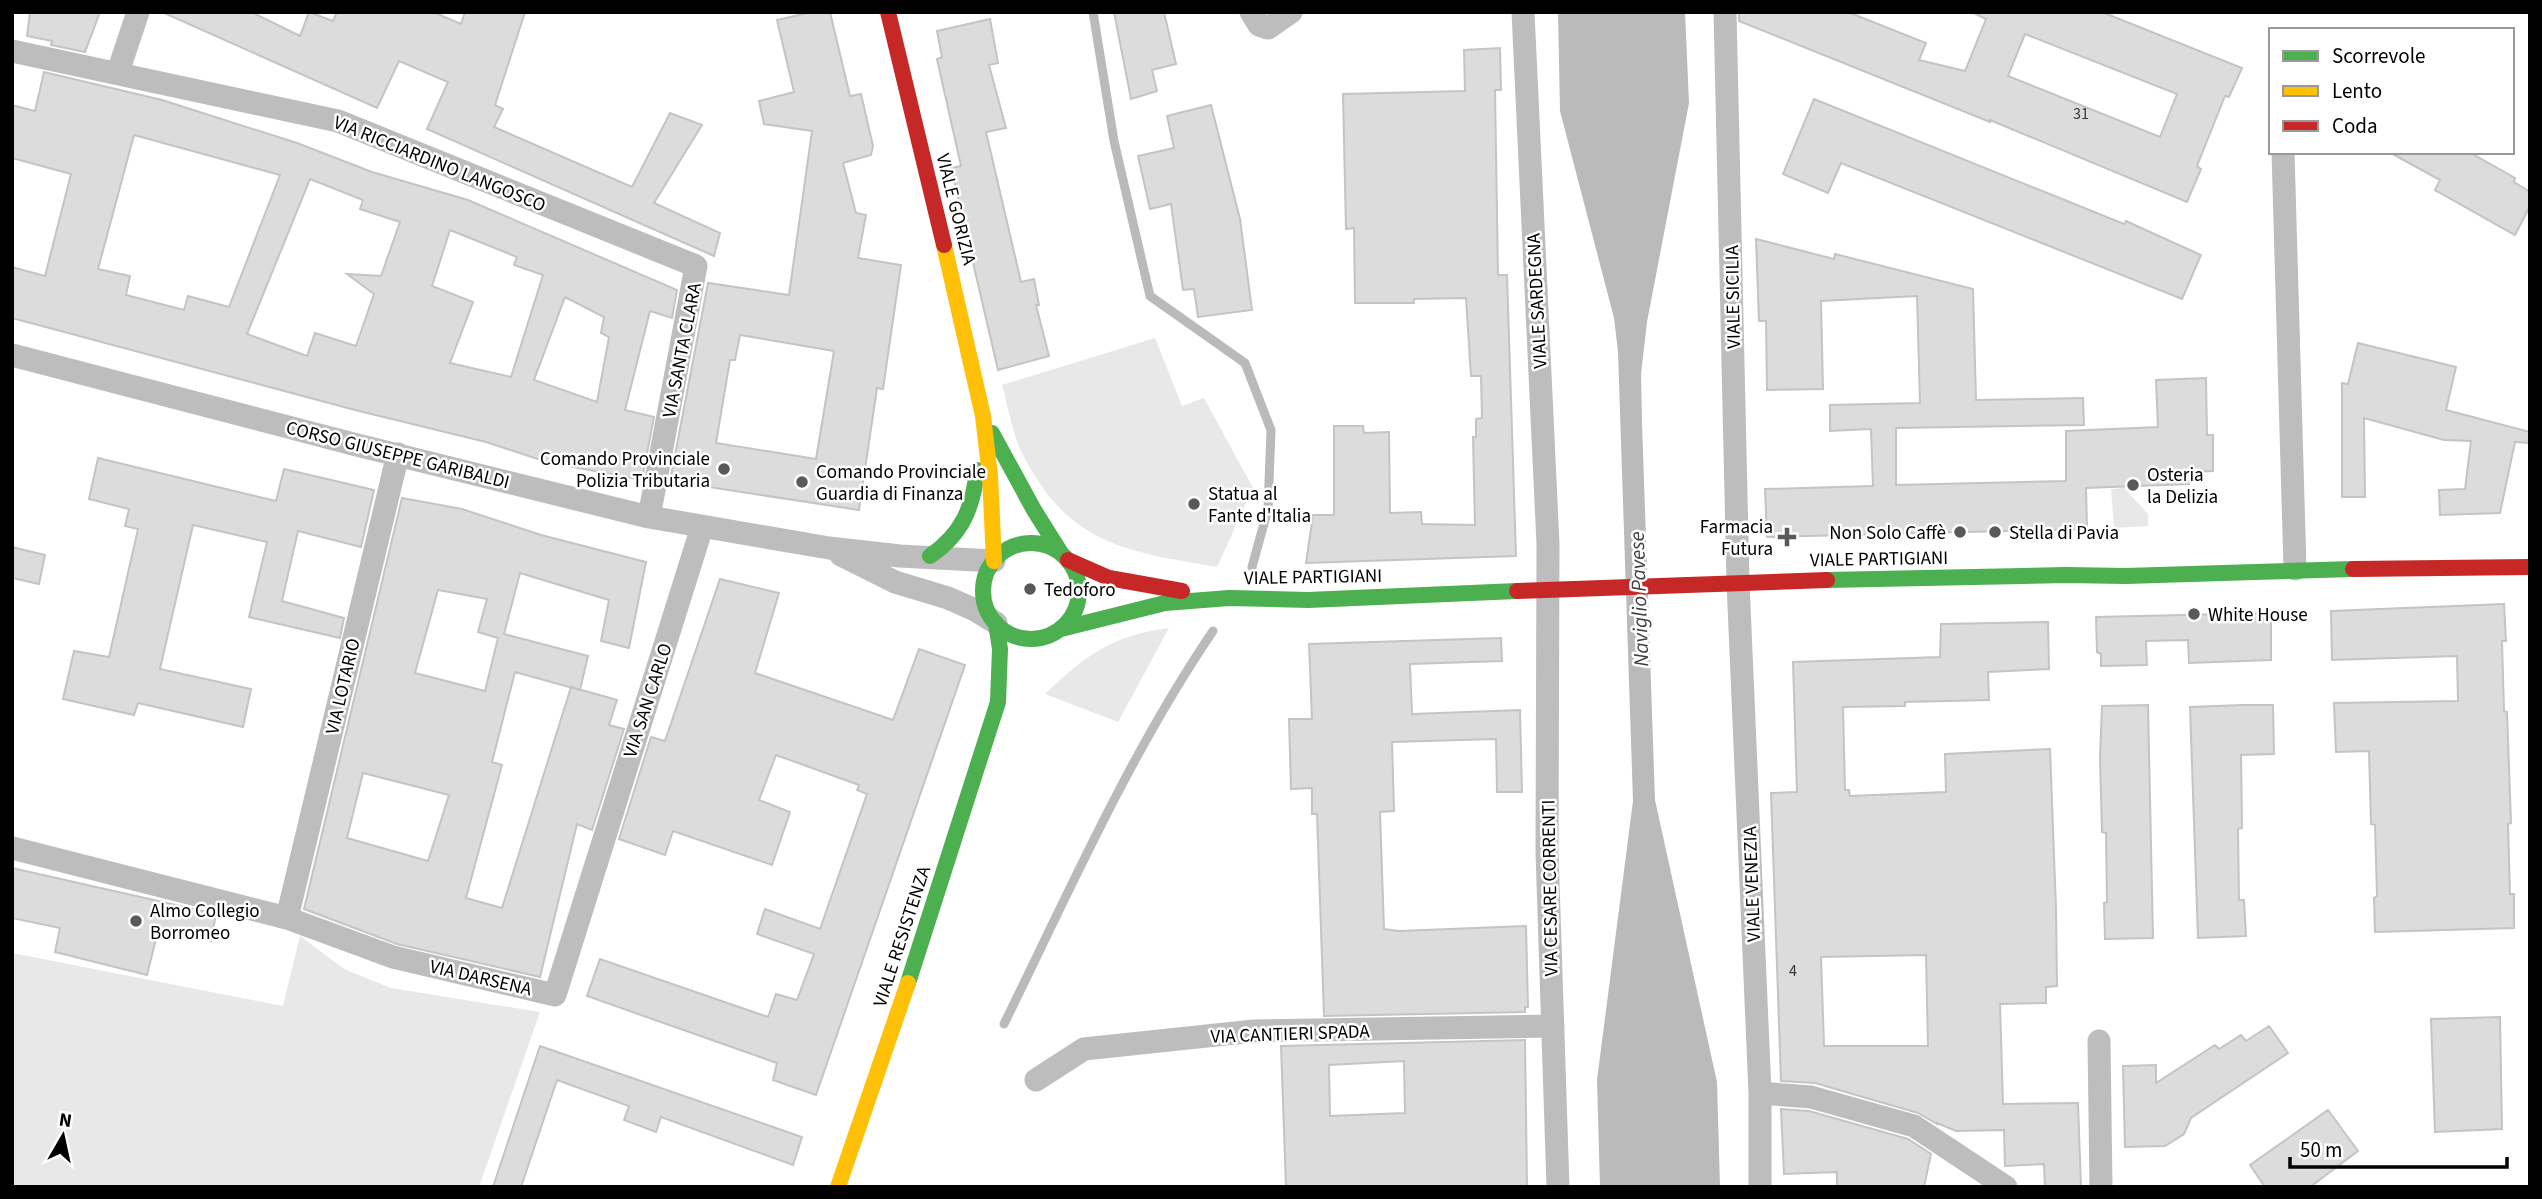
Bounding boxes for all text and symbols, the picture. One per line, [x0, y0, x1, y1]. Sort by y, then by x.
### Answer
legend [2269, 28, 2514, 154]
text: Scorrevole [2332, 41, 2426, 71]
text: Lento [2332, 76, 2382, 106]
house number: 31 [2073, 103, 2089, 125]
street label: VIA RICCIARDINO LANGOSCO [329, 109, 550, 219]
text: Coda [2332, 111, 2378, 141]
street label: VIALE GORIZIA [929, 151, 983, 269]
street label: VIALE SARDEGNA [1520, 232, 1555, 369]
street label: VIALE SICILIA [1719, 244, 1748, 349]
street label: VIA SANTA CLARA [656, 280, 709, 420]
street label: CORSO GIUSEPPE GARIBALDI [283, 415, 512, 496]
place label: Comando Provinciale Polizia Tributaria [540, 446, 710, 495]
place label: Comando Provinciale Guardia di Finanza [816, 459, 986, 508]
marker: Comando Provinciale Polizia Tributaria [716, 461, 732, 477]
place label: Osteria la Delizia [2147, 462, 2218, 511]
marker: Comando Provinciale Guardia di Finanza [794, 474, 810, 490]
marker: Osteria la Delizia [2125, 477, 2141, 493]
place label: Statua al Fante d'Italia [1208, 481, 1311, 530]
marker: Statua al Fante d'Italia [1186, 496, 1202, 512]
place label: Farmacia Futura [1700, 514, 1773, 563]
place label: Non Solo Caffè [1829, 520, 1946, 547]
place label: Stella di Pavia [2009, 520, 2119, 547]
marker: Non Solo Caffè [1952, 524, 1968, 540]
marker: Stella di Pavia [1987, 524, 2003, 540]
marker: Farmacia Futura [1779, 529, 1795, 545]
water label: Naviglio Pavese [1622, 531, 1656, 667]
street label: VIALE PARTIGIANI [1810, 545, 1948, 574]
street label: VIALE PARTIGIANI [1244, 563, 1382, 592]
place label: Tedoforo [1044, 577, 1116, 604]
marker: Tedoforo [1022, 581, 1038, 597]
place label: White House [2208, 602, 2308, 629]
marker: White House [2186, 606, 2202, 622]
street label: VIA LOTARIO [319, 636, 368, 737]
street label: VIA SAN CARLO [617, 640, 680, 761]
street label: VIA CESARE CORRENTI [1535, 799, 1566, 977]
street label: VIALE VENEZIA [1737, 825, 1768, 942]
street label: VIALE RESISTENZA [867, 862, 938, 1010]
place label: Almo Collegio Borromeo [150, 898, 260, 947]
marker: Almo Collegio Borromeo [128, 913, 144, 929]
street label: VIA DARSENA [427, 954, 535, 1003]
house number: 4 [1789, 960, 1797, 982]
street label: VIA CANTIERI SPADA [1210, 1018, 1371, 1051]
north arrow [28, 1101, 98, 1171]
text: N [57, 1106, 74, 1135]
scale bar [2290, 1126, 2507, 1170]
text: 50 m [2300, 1135, 2342, 1165]

